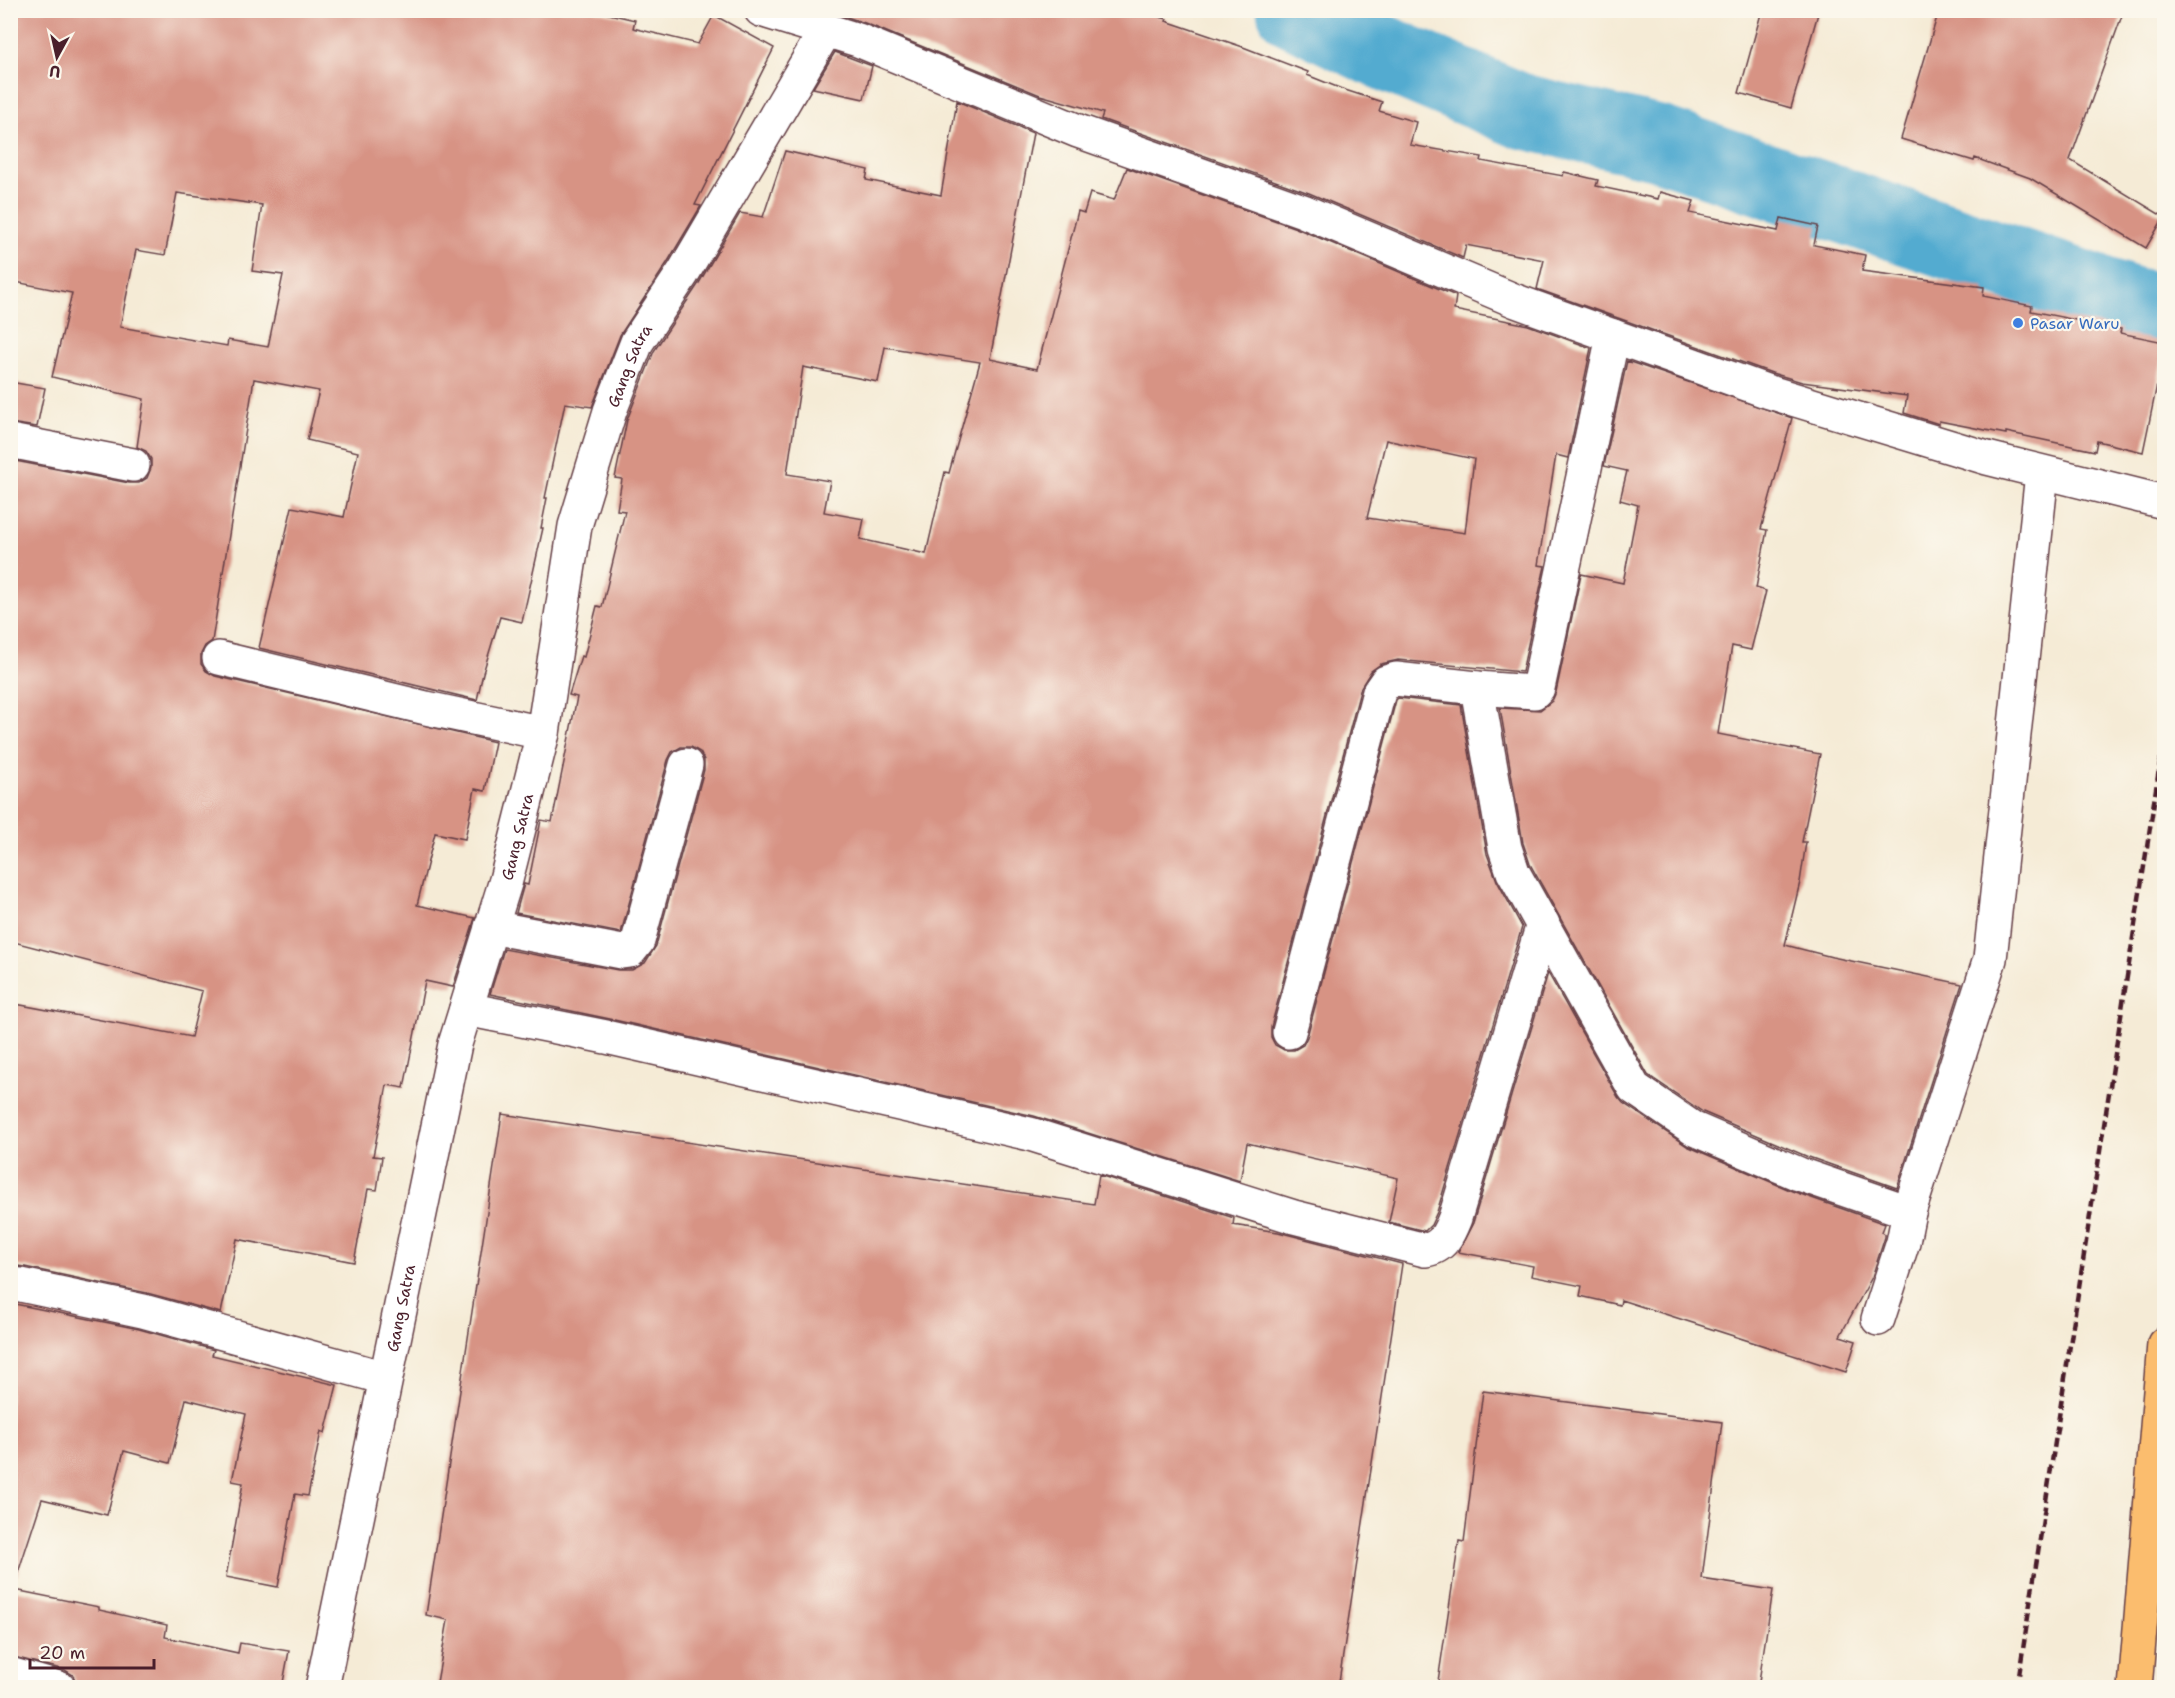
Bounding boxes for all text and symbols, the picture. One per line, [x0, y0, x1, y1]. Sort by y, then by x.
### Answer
north arrow [27, 27, 87, 87]
text: U [48, 60, 62, 83]
place label: Pasar Waru [2030, 313, 2120, 334]
marker: Pasar Waru [2011, 316, 2025, 330]
street label: Gang Satra [602, 320, 657, 410]
street label: Gang Satra [496, 791, 538, 882]
street label: Gang Satra [381, 1262, 420, 1354]
scale bar [30, 1632, 154, 1670]
text: 20 m [39, 1641, 85, 1665]

